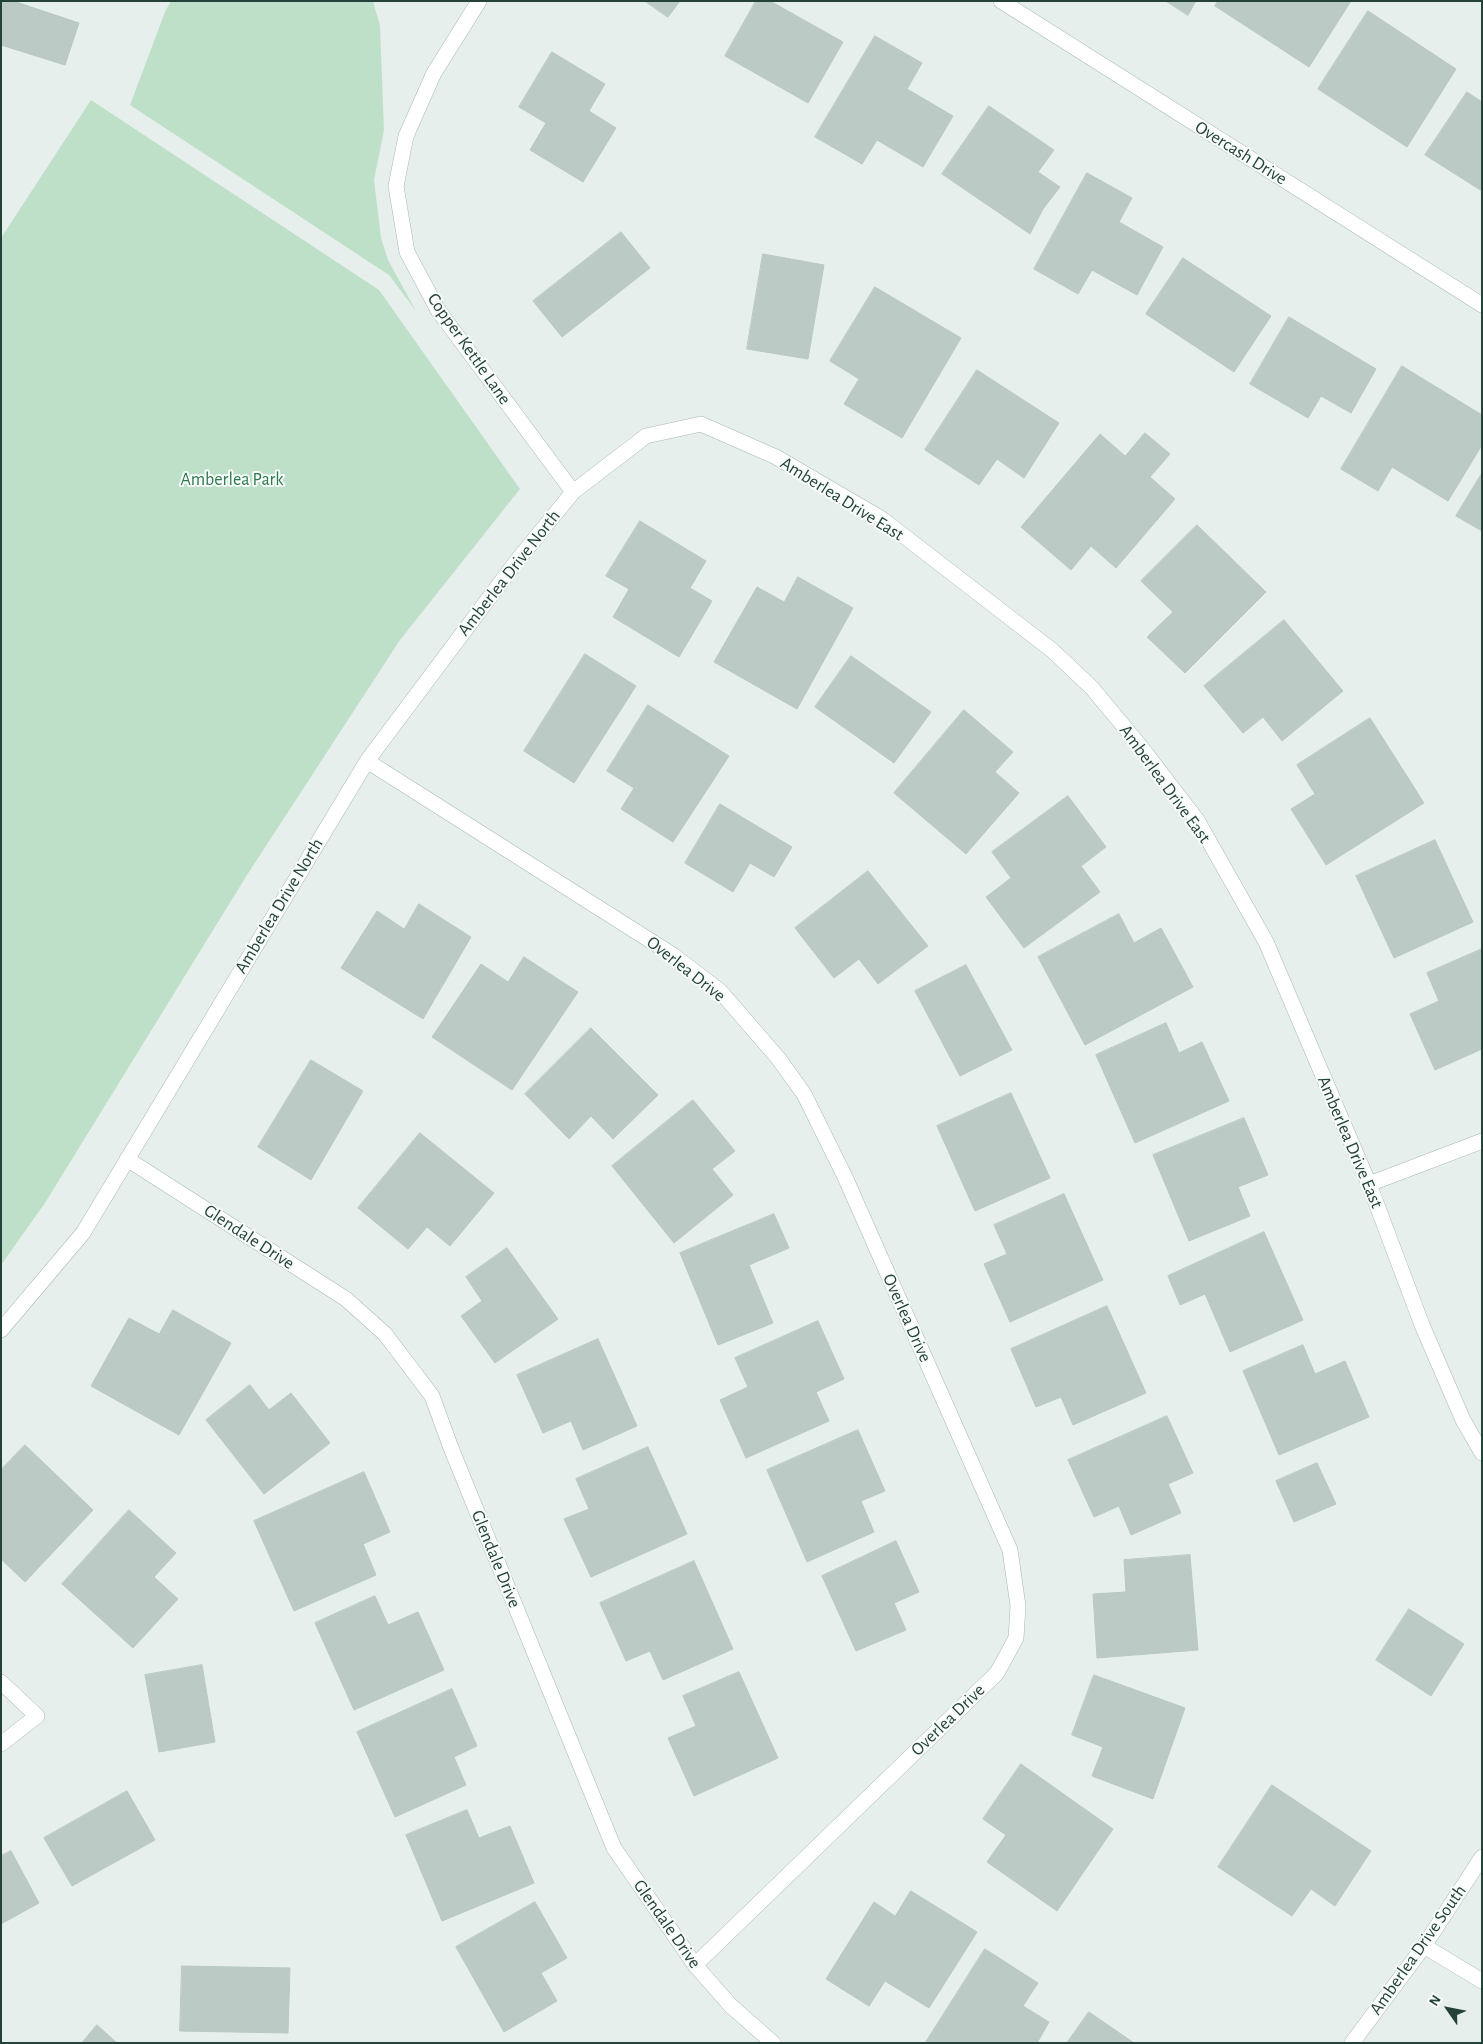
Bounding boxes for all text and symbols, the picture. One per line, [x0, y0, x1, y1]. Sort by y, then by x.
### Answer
street label: Overcash Drive [1191, 116, 1291, 190]
street label: Copper Kettle Lane [422, 289, 516, 409]
street label: Amberlea Drive East [776, 452, 908, 546]
park label: Amberlea Park [180, 469, 284, 491]
street label: Amberlea Drive North [453, 506, 565, 640]
street label: Amberlea Drive East [1115, 720, 1215, 848]
street label: Amberlea Drive North [230, 834, 328, 978]
street label: Overlea Drive [642, 931, 730, 1007]
street label: Amberlea Drive East [1312, 1073, 1388, 1211]
street label: Glendale Drive [200, 1200, 298, 1274]
street label: Overlea Drive [878, 1270, 936, 1366]
street label: Glendale Drive [467, 1507, 525, 1611]
street label: Overlea Drive [907, 1679, 989, 1761]
street label: Glendale Drive [628, 1875, 706, 1973]
street label: Amberlea Drive South [1365, 1881, 1471, 2019]
north arrow [1423, 1984, 1473, 2034]
text: N [1427, 1993, 1444, 2009]

